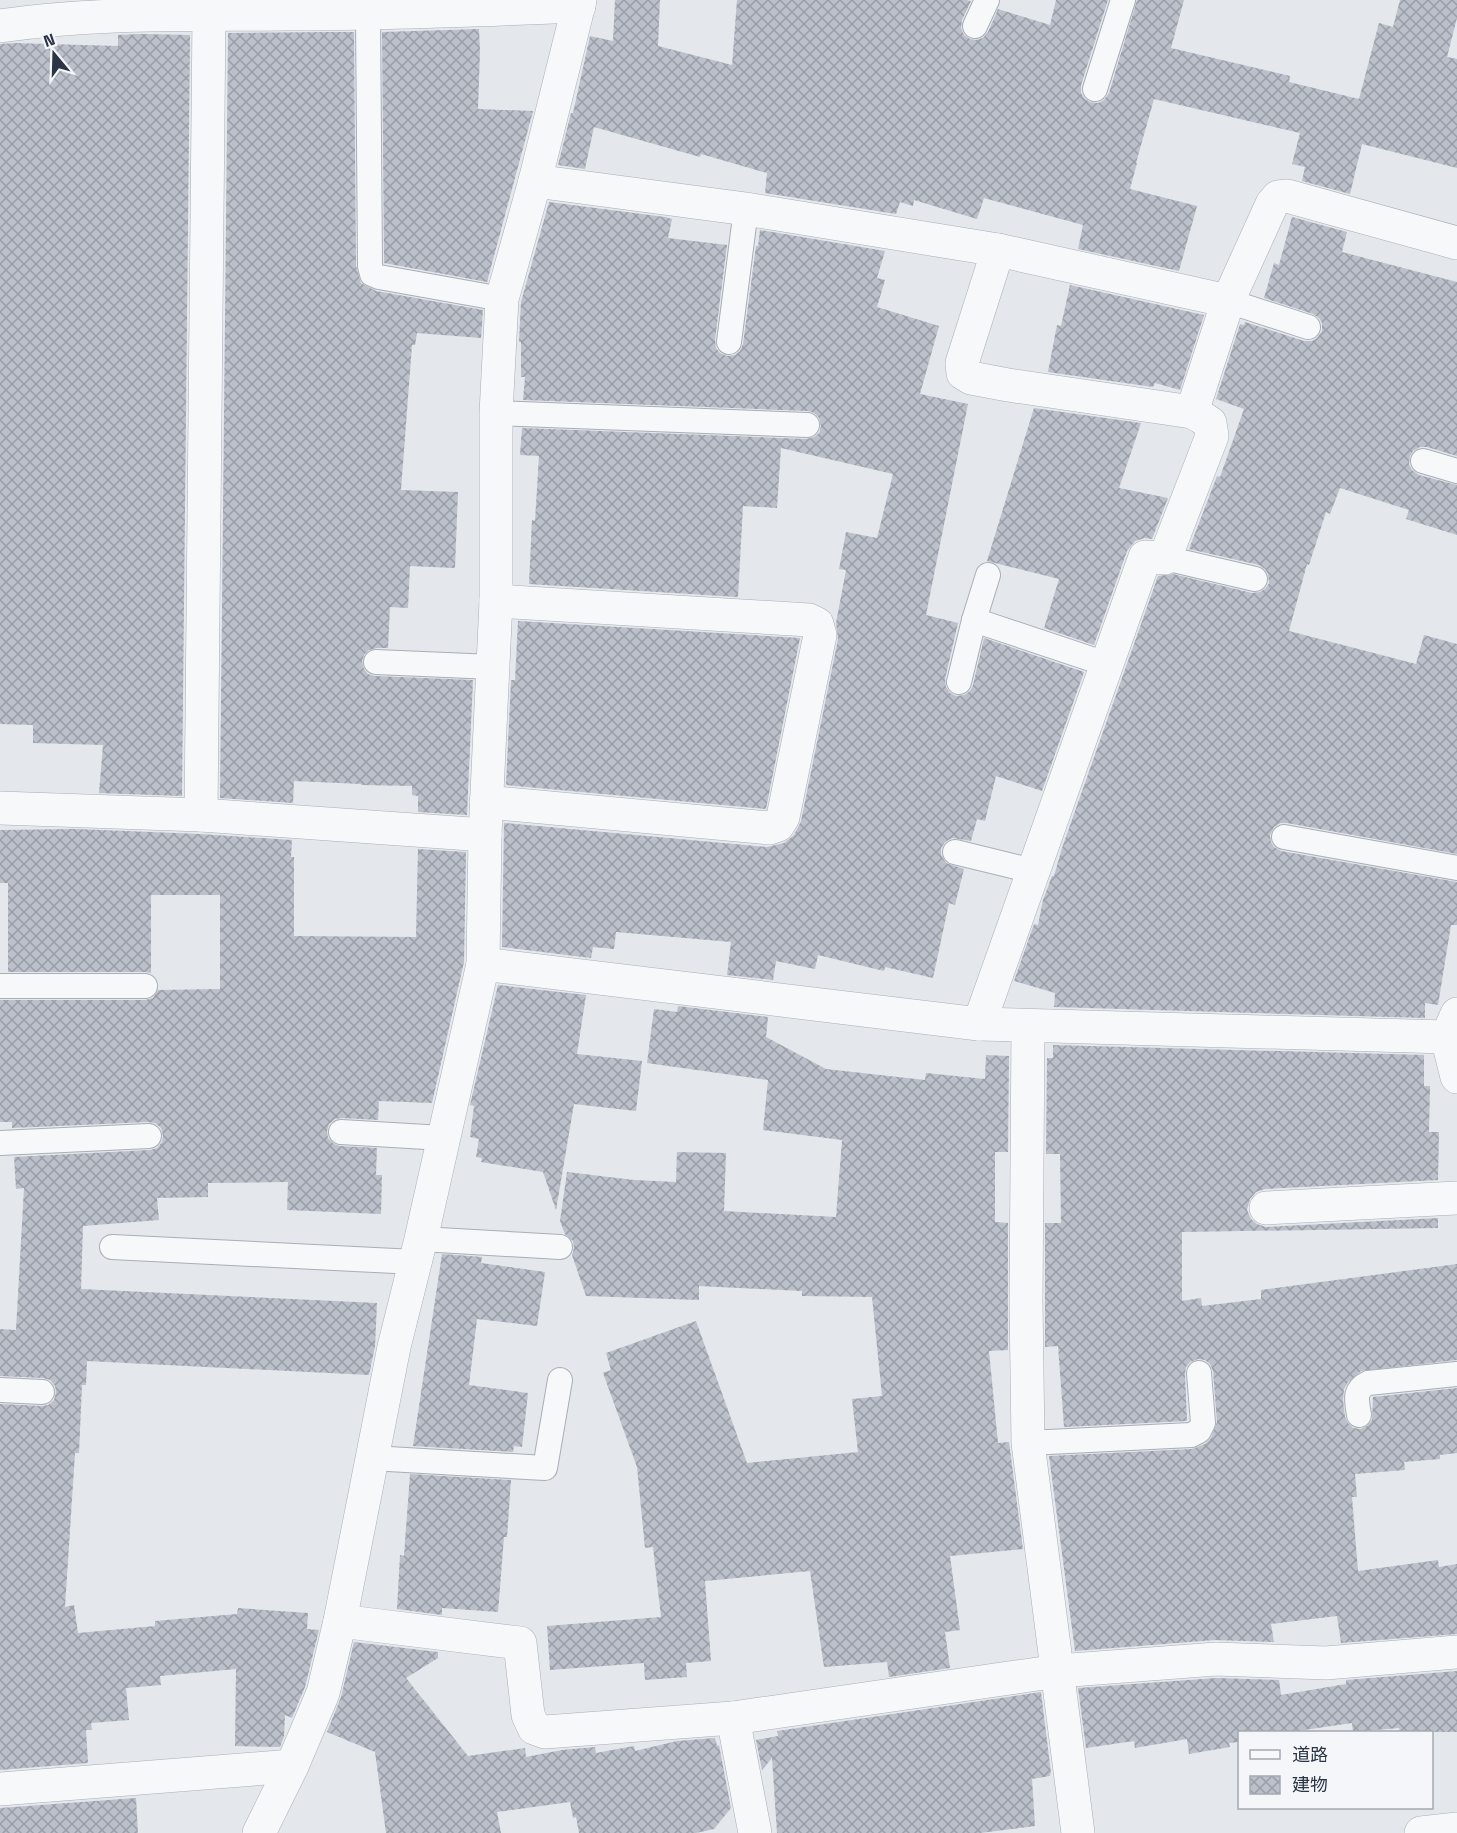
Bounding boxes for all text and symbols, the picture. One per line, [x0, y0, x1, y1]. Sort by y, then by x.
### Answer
north arrow [24, 24, 84, 84]
text: N [41, 29, 58, 52]
legend [1238, 1731, 1433, 1809]
text: 道路 [1292, 1743, 1328, 1766]
text: 建物 [1292, 1773, 1328, 1796]

